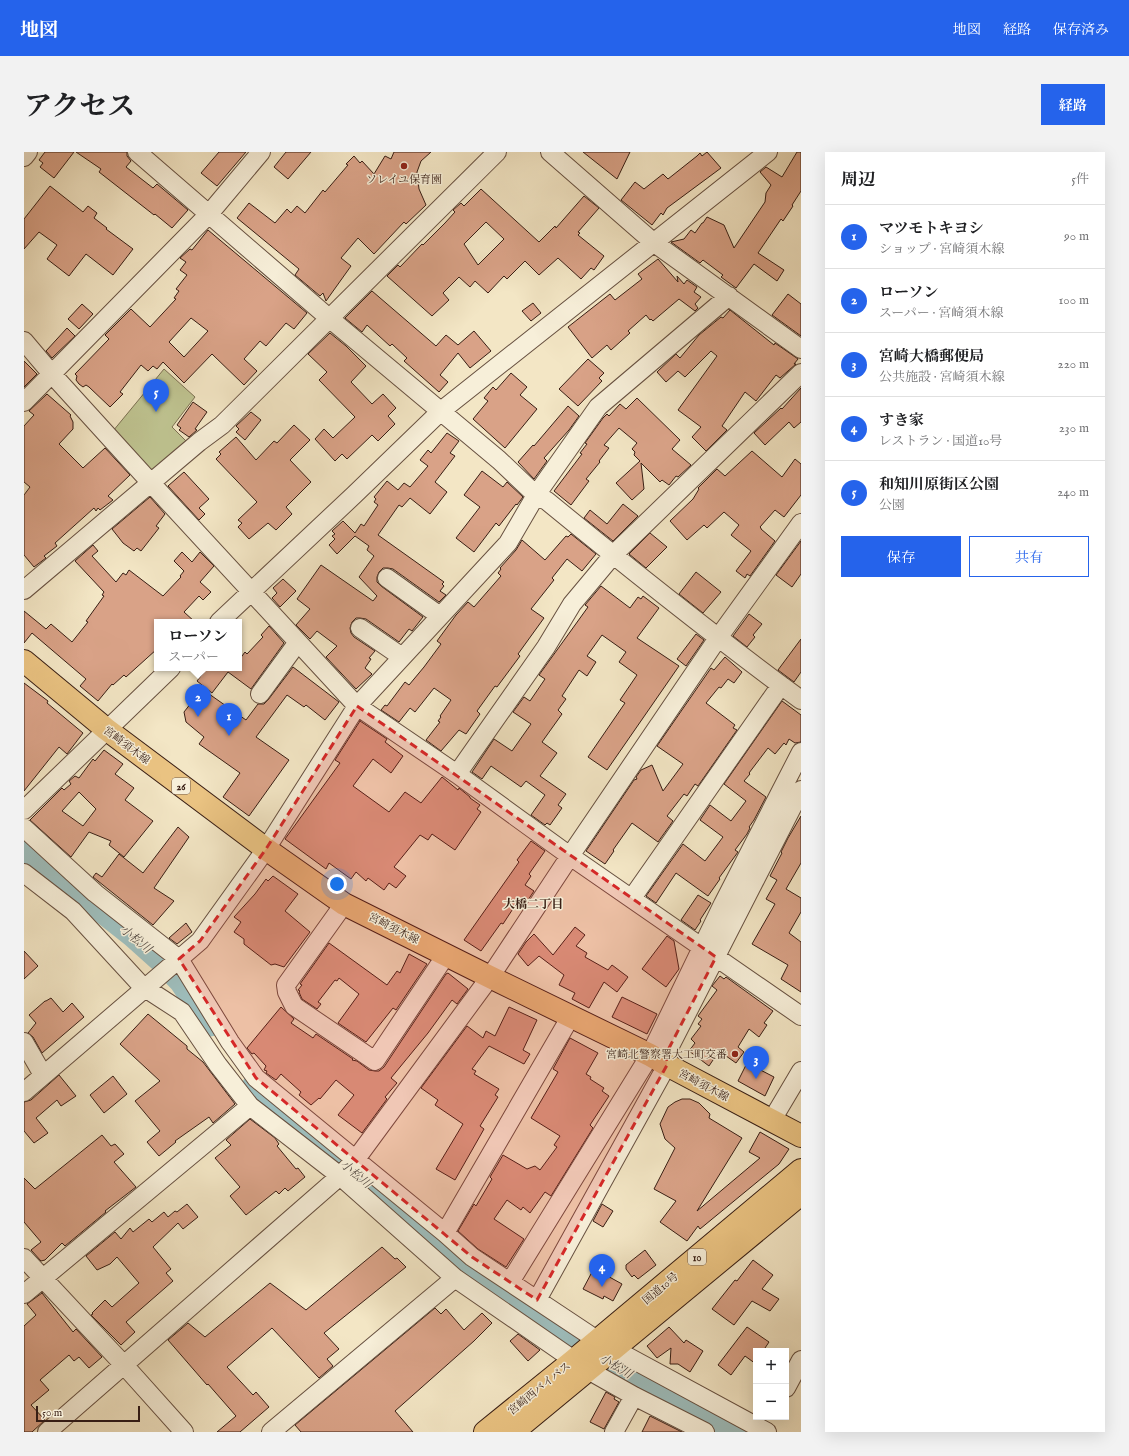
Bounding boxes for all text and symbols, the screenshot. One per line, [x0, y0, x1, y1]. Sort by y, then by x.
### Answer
text: 地図 [20, 19, 58, 43]
text: 地図 [953, 21, 981, 39]
text: 経路 [1003, 21, 1031, 39]
text: 保存済み [1053, 21, 1109, 39]
button: 経路 [1041, 84, 1105, 125]
text: アクセス [24, 90, 135, 125]
marker: ソレイユ保育園 [399, 161, 409, 171]
text: 周辺 [841, 170, 875, 191]
text: 5件 [1071, 171, 1089, 188]
place label: ソレイユ保育園 [366, 173, 442, 187]
text: マツモトキヨシ [879, 219, 984, 238]
text: 1 [852, 228, 856, 245]
text: 90 m [1064, 228, 1089, 245]
text: ショップ · 宮崎須木線 [879, 241, 1004, 258]
text: ローソン [879, 283, 938, 302]
text: 2 [851, 292, 857, 309]
text: 100 m [1059, 292, 1089, 309]
text: スーパー · 宮崎須木線 [879, 305, 1003, 322]
text: 宮崎大橋郵便局 [879, 347, 984, 366]
text: 3 [852, 356, 856, 373]
text: 220 m [1058, 356, 1089, 373]
text: 公共施設 · 宮崎須木線 [879, 369, 1005, 386]
pin: 5 [143, 379, 169, 412]
text: すき家 [879, 411, 924, 430]
text: 4 [851, 420, 857, 437]
text: 230 m [1059, 420, 1089, 437]
text: レストラン · 国道10号 [879, 433, 1002, 450]
text: 和知川原街区公園 [879, 475, 999, 494]
text: 5 [852, 484, 856, 501]
text: 240 m [1057, 484, 1089, 501]
text: 公園 [879, 497, 905, 514]
button: 保存 [841, 536, 961, 577]
button: 共有 [969, 536, 1089, 577]
popup [154, 619, 242, 671]
text: ローソン [168, 627, 228, 646]
text: スーパー [168, 649, 219, 666]
pin: 2 [185, 684, 211, 717]
pin: 1 [216, 703, 242, 736]
street label: 宮崎須木線 [100, 724, 153, 768]
road number: 26 [172, 778, 190, 794]
your location [327, 874, 347, 894]
district label: 大橋二丁目 [503, 897, 563, 912]
street label: 宮崎須木線 [366, 910, 421, 948]
water label: 小松川 [117, 922, 156, 958]
pin: 3 [743, 1046, 769, 1079]
place label: 宮崎北警察署大工町交番 [606, 1048, 727, 1062]
marker: 宮崎北警察署大工町交番 [730, 1049, 740, 1059]
street label: 宮崎須木線 [676, 1067, 731, 1105]
water label: 小松川 [337, 1157, 376, 1193]
road number: 10 [688, 1249, 706, 1265]
pin: 4 [589, 1254, 615, 1287]
street label: 国道10号 [640, 1270, 681, 1308]
map controls [753, 1348, 789, 1420]
button: + [753, 1348, 789, 1384]
water label: 小松川 [596, 1351, 637, 1383]
street label: 宮崎西バイパス [505, 1359, 574, 1418]
button: − [753, 1384, 789, 1420]
scale bar [36, 1404, 140, 1423]
text: 50 m [42, 1406, 62, 1420]

